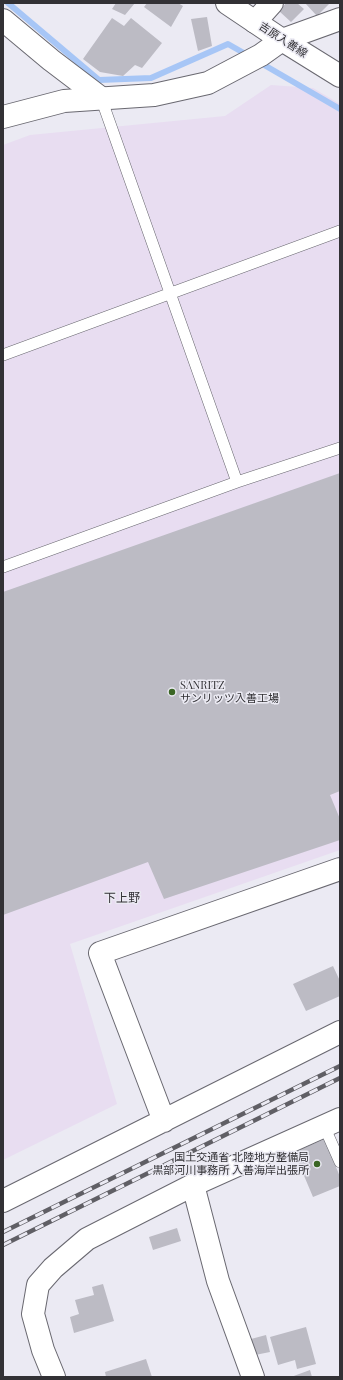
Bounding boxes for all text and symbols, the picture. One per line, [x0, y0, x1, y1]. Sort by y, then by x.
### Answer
street label: 吉原入善線 [256, 19, 310, 61]
place label: SANRITZ サンリッツ入善工場 [180, 679, 279, 705]
marker: SANRITZ サンリッツ入善工場 [167, 687, 177, 697]
district label: 下上野 [104, 891, 140, 905]
place label: 国土交通省 北陸地方整備局 黒部河川事務所 入善海岸出張所 [152, 1151, 309, 1177]
marker: 国土交通省 北陸地方整備局 黒部河川事務所 入善海岸出張所 [312, 1159, 322, 1169]

